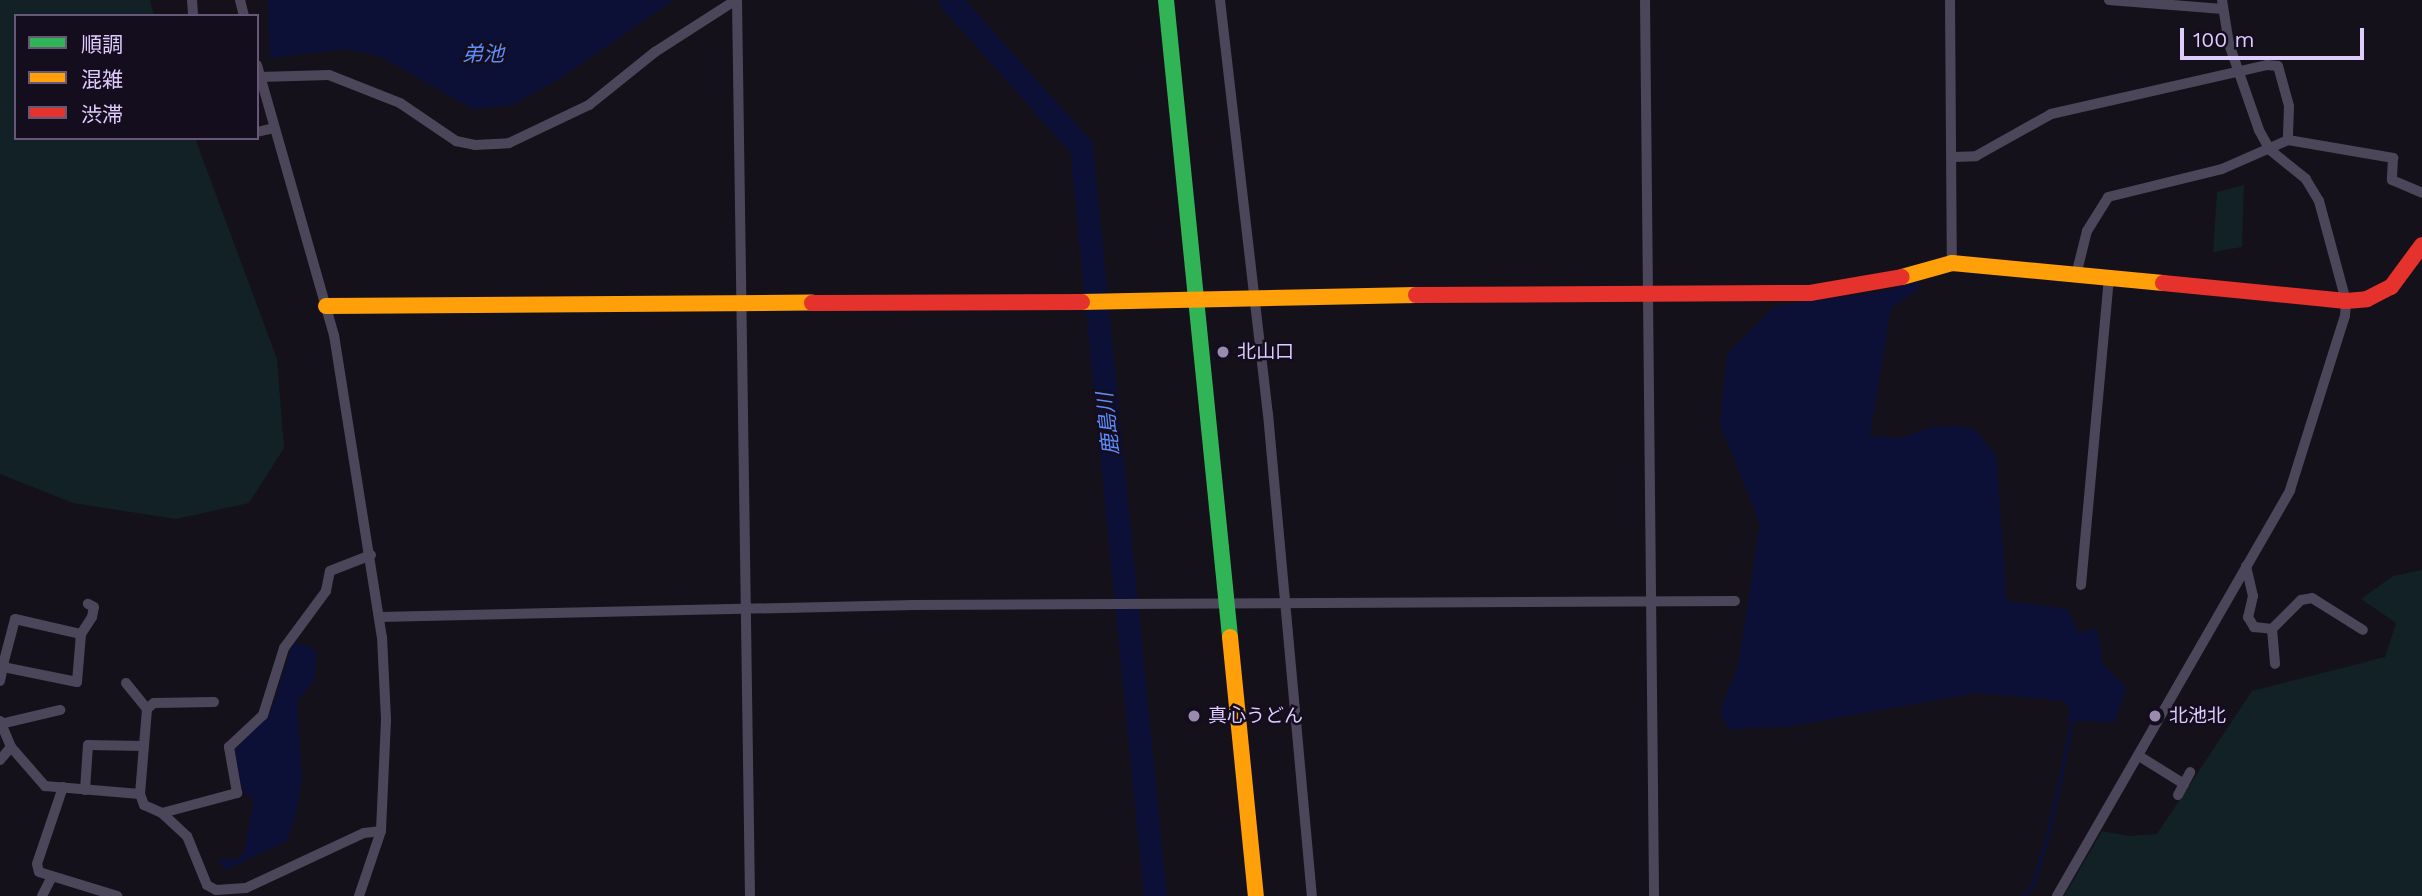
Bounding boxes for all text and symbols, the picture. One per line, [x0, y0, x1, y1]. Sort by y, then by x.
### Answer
legend [14, 14, 259, 140]
scale bar [2184, 14, 2368, 58]
text: 100 m [2193, 27, 2255, 52]
text: 順調 [81, 32, 123, 57]
water label: 弟池 [462, 41, 504, 67]
text: 混雑 [81, 67, 123, 92]
text: 渋滞 [81, 102, 123, 127]
place label: 北山口 [1237, 341, 1294, 363]
marker: 北山口 [1215, 344, 1231, 360]
water label: 鹿島川 [1092, 391, 1124, 457]
place label: 真心うどん [1208, 705, 1303, 727]
place label: 北池北 [2169, 705, 2226, 727]
marker: 真心うどん [1186, 708, 1202, 724]
marker: 北池北 [2147, 708, 2163, 724]

